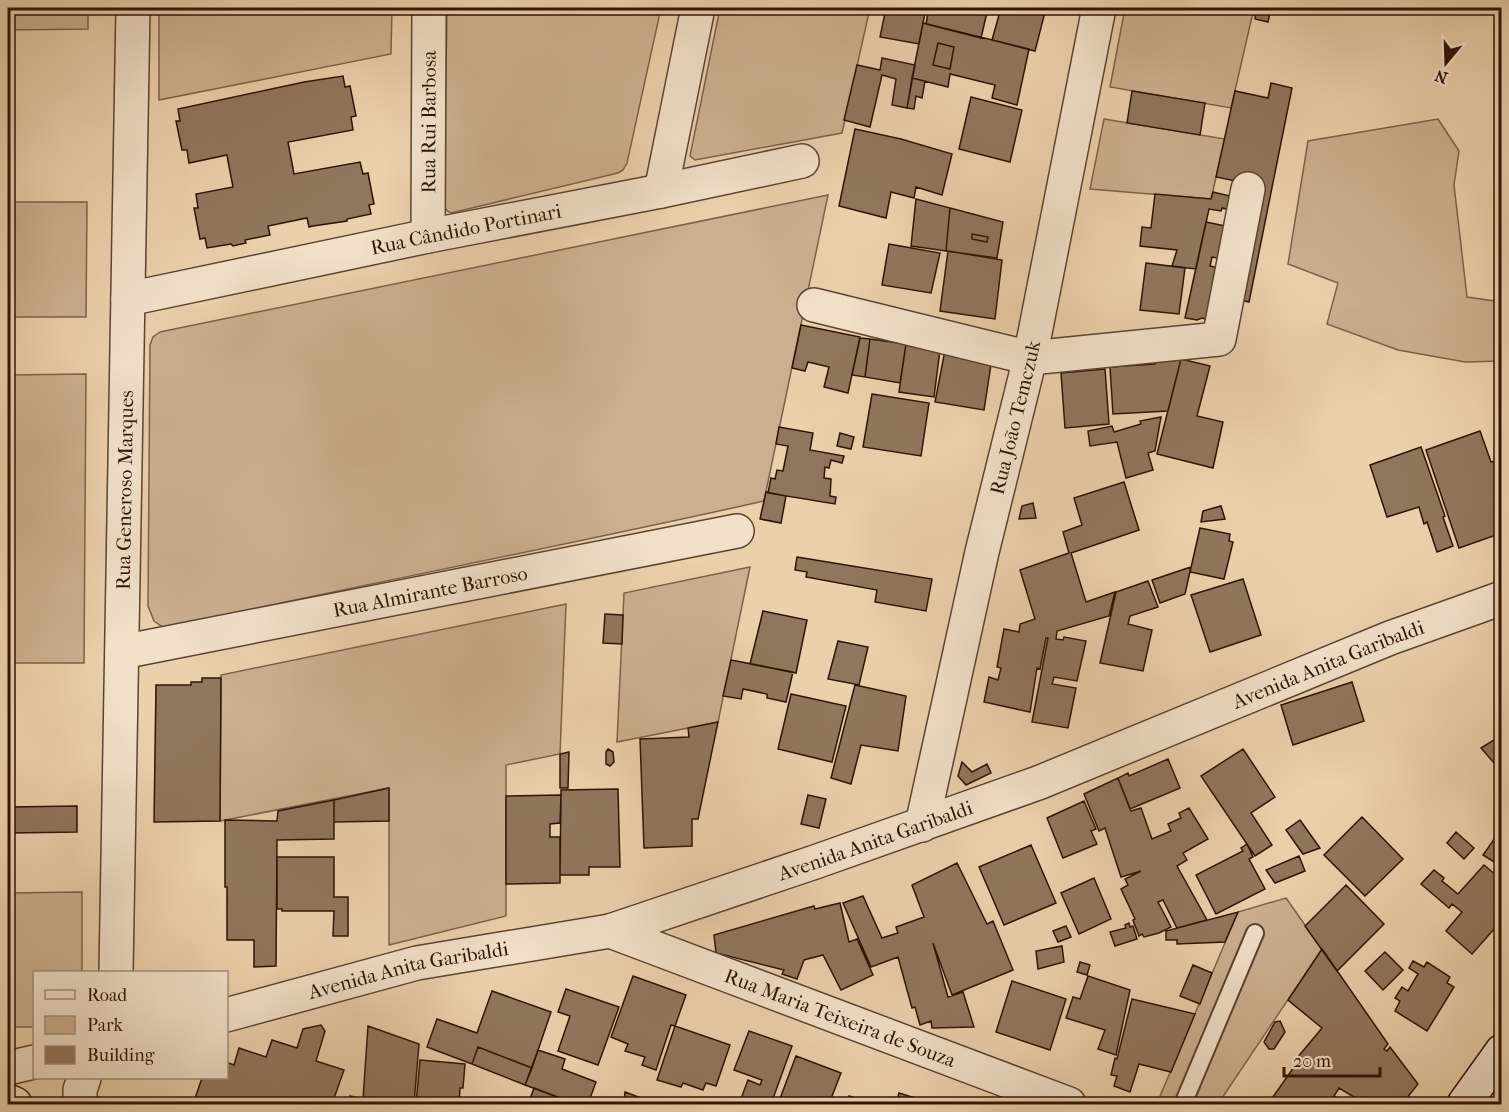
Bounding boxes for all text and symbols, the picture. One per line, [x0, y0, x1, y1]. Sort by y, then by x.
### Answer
north arrow [1416, 33, 1476, 93]
street label: Rua Rui Barbosa [417, 50, 441, 193]
text: N [1432, 65, 1450, 88]
street label: Rua Cândido Portinari [368, 199, 563, 260]
street label: Rua João Temczuk [986, 338, 1045, 497]
street label: Rua Generoso Marques [112, 390, 138, 590]
street label: Rua Almirante Barroso [331, 562, 529, 622]
street label: Avenida Anita Garibaldi [1228, 616, 1427, 714]
street label: Avenida Anita Garibaldi [774, 796, 976, 886]
street label: Avenida Anita Garibaldi [305, 937, 510, 1004]
street label: Rua Maria Teixeira de Souza [721, 964, 959, 1072]
legend [33, 971, 228, 1079]
text: Road [87, 985, 127, 1006]
text: Park [87, 1015, 124, 1036]
scale bar [1284, 1040, 1380, 1078]
text: Building [87, 1045, 155, 1066]
text: 20 m [1293, 1051, 1331, 1072]

